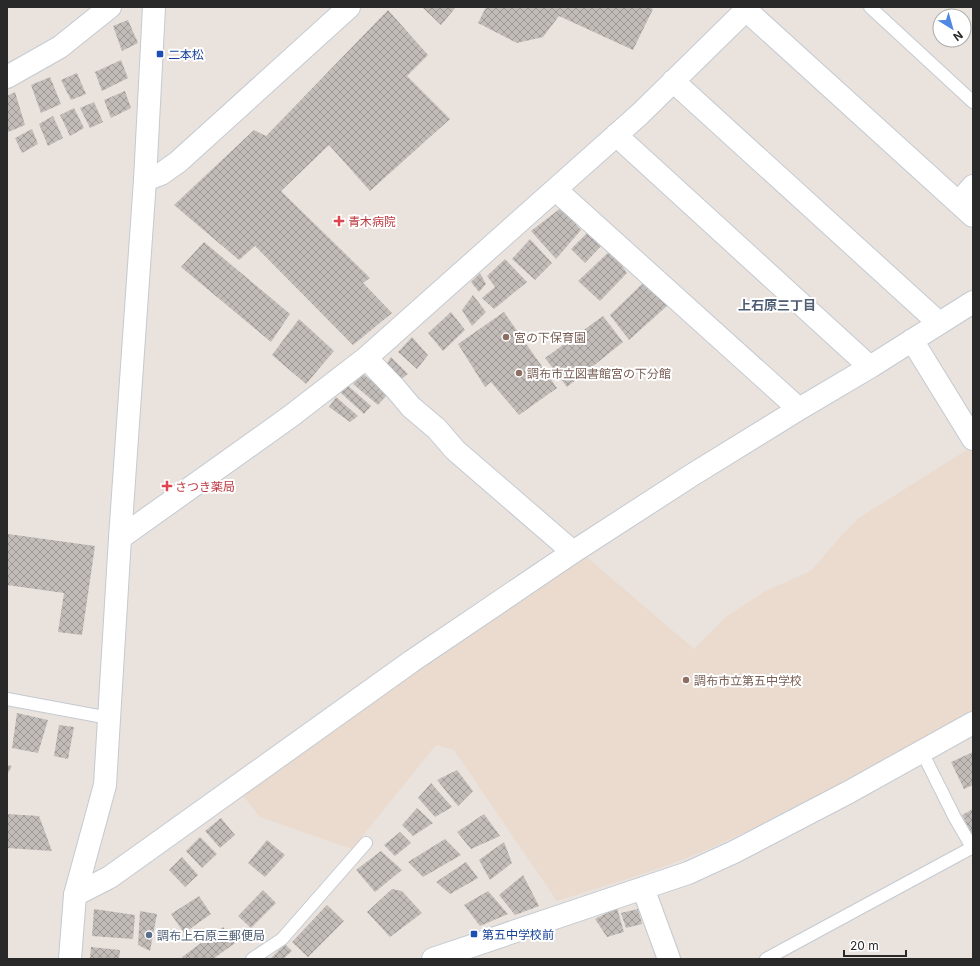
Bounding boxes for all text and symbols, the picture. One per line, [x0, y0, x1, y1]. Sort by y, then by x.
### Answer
north arrow [932, 8, 972, 48]
text: N [950, 28, 966, 44]
place label: 二本松 [168, 47, 204, 62]
marker: 二本松 [155, 49, 165, 59]
place label: 青木病院 [348, 214, 396, 229]
marker: 青木病院 [333, 215, 345, 227]
district label: 上石原三丁目 [738, 297, 816, 313]
place label: 宮の下保育園 [514, 330, 586, 345]
marker: 宮の下保育園 [501, 332, 511, 342]
place label: 調布市立図書館宮の下分館 [527, 366, 671, 381]
marker: 調布市立図書館宮の下分館 [514, 368, 524, 378]
place label: さつき薬局 [175, 479, 235, 494]
marker: さつき薬局 [162, 481, 172, 491]
place label: 調布市立第五中学校 [694, 673, 802, 688]
marker: 調布市立第五中学校 [681, 675, 691, 685]
place label: 第五中学校前 [482, 927, 554, 942]
place label: 調布上石原三郵便局 [157, 928, 265, 943]
marker: 第五中学校前 [469, 929, 479, 939]
marker: 調布上石原三郵便局 [144, 930, 154, 940]
scale bar [844, 932, 906, 958]
text: 20 m [850, 938, 879, 953]

